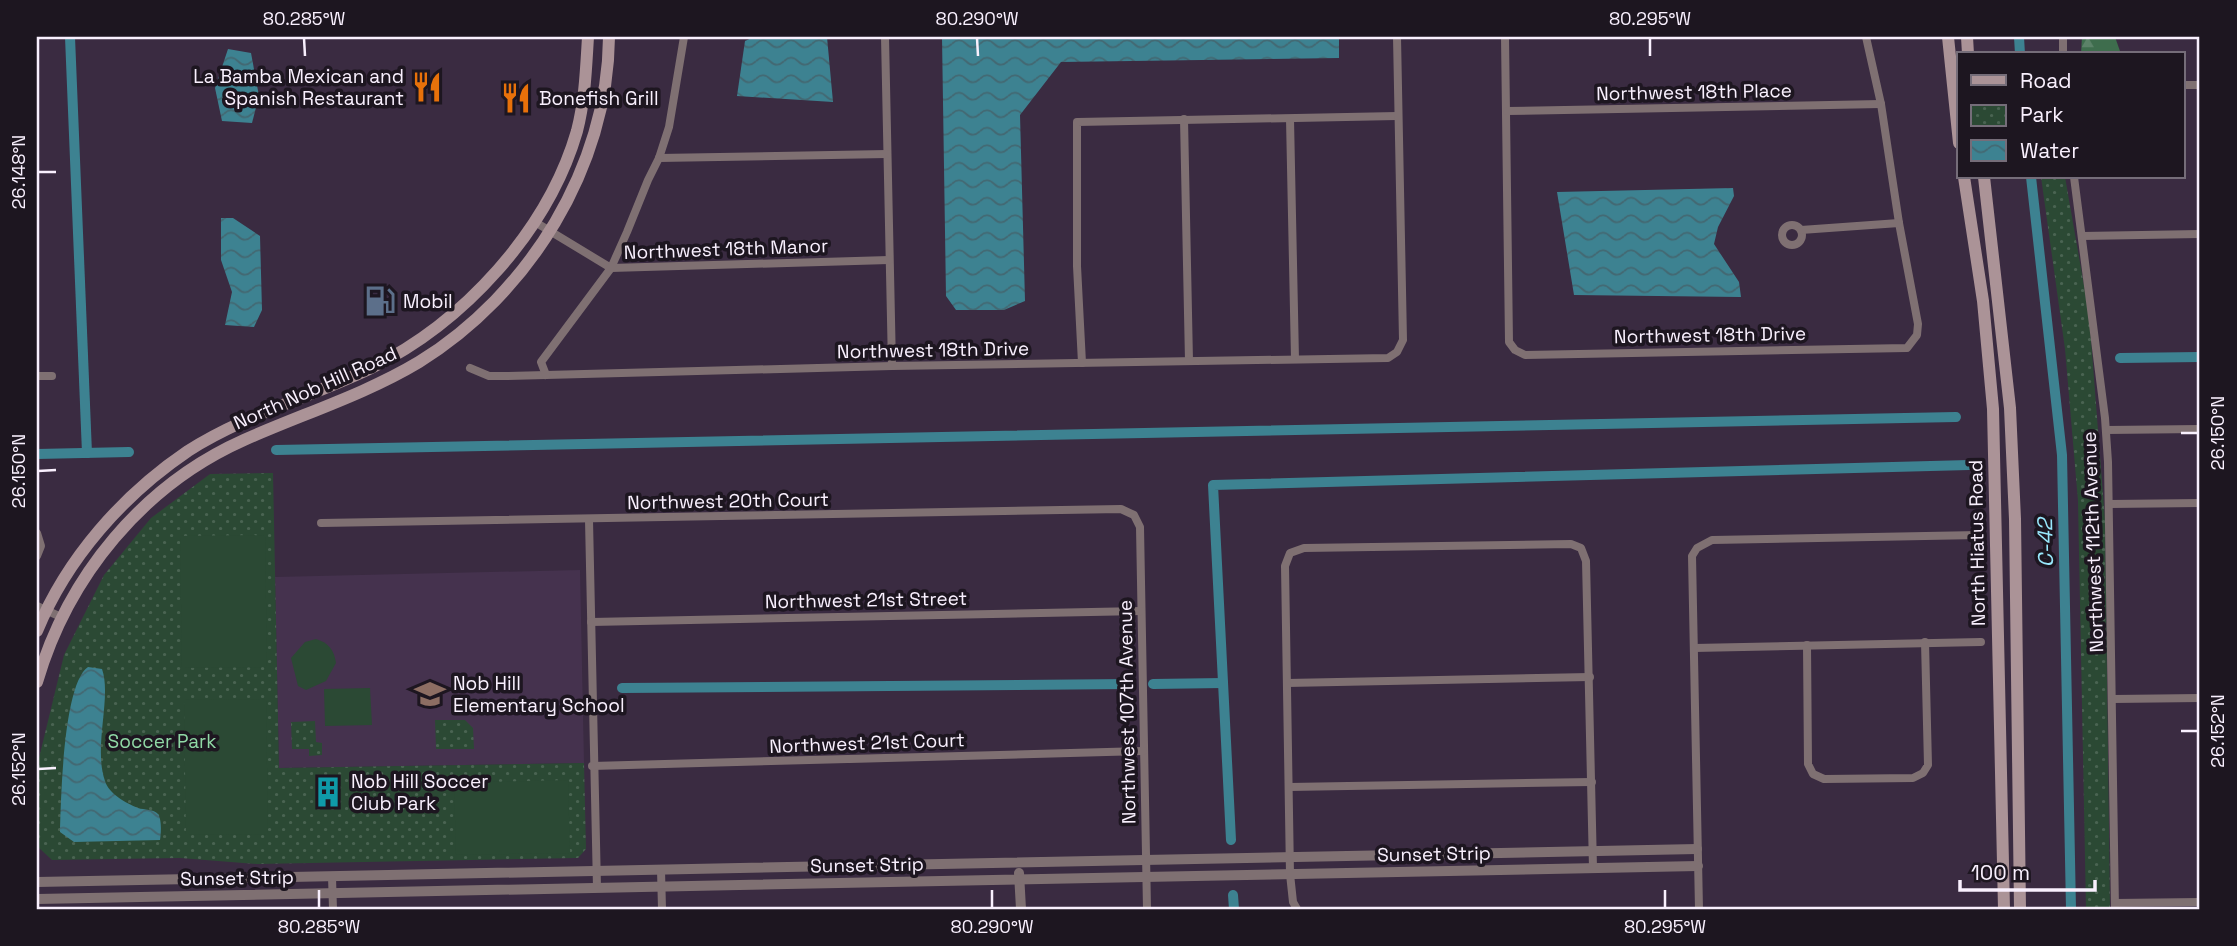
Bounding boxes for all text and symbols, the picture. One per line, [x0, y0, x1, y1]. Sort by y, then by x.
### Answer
text: 80.285°W [263, 7, 345, 30]
text: 80.290°W [936, 7, 1019, 30]
text: 80.295°W [1609, 7, 1691, 30]
legend [1957, 52, 2184, 178]
place label: La Bamba Mexican and Spanish Restaurant [193, 64, 404, 111]
text: Road [2020, 67, 2072, 94]
restaurant icon: La Bamba Mexican and Spanish Restaurant [410, 70, 444, 104]
street label: Northwest 18th Place [1596, 78, 1792, 106]
restaurant icon: Bonefish Grill [499, 81, 533, 115]
place label: Bonefish Grill [539, 86, 659, 111]
text: Park [2020, 101, 2064, 128]
text: 26.148°N [7, 135, 30, 209]
text: Water [2020, 137, 2079, 164]
street label: Northwest 18th Manor [623, 233, 829, 265]
fuel station icon: Mobil [363, 284, 397, 318]
place label: Mobil [403, 289, 453, 314]
street label: Northwest 18th Drive [1614, 321, 1806, 349]
street label: Northwest 18th Drive [837, 336, 1029, 364]
street label: North Nob Hill Road [229, 341, 401, 435]
text: 26.150°N [2206, 396, 2229, 470]
street label: Northwest 112th Avenue [2077, 431, 2109, 653]
text: 26.150°N [7, 434, 30, 508]
street label: North Hiatus Road [1963, 460, 1991, 626]
street label: Northwest 20th Court [627, 487, 829, 515]
water label: C-42 [2031, 516, 2059, 568]
street label: Northwest 21st Street [765, 586, 967, 614]
street label: Northwest 107th Avenue [1113, 600, 1141, 824]
place label: Nob Hill Elementary School [453, 671, 625, 718]
school or university icon: Nob Hill Elementary School [413, 677, 447, 711]
text: 26.152°N [2206, 694, 2229, 768]
street label: Northwest 21st Court [769, 727, 965, 759]
park label: Soccer Park [108, 729, 216, 754]
text: 26.152°N [7, 732, 30, 806]
place label: Nob Hill Soccer Club Park [351, 769, 488, 816]
building icon: Nob Hill Soccer Club Park [311, 775, 345, 809]
street label: Sunset Strip [1377, 841, 1491, 867]
scale bar [1960, 848, 2095, 892]
street label: Sunset Strip [810, 852, 924, 878]
text: 100 m [1971, 859, 2030, 886]
street label: Sunset Strip [180, 865, 294, 891]
text: 80.285°W [278, 915, 360, 938]
text: 80.290°W [951, 915, 1034, 938]
text: 80.295°W [1624, 915, 1706, 938]

